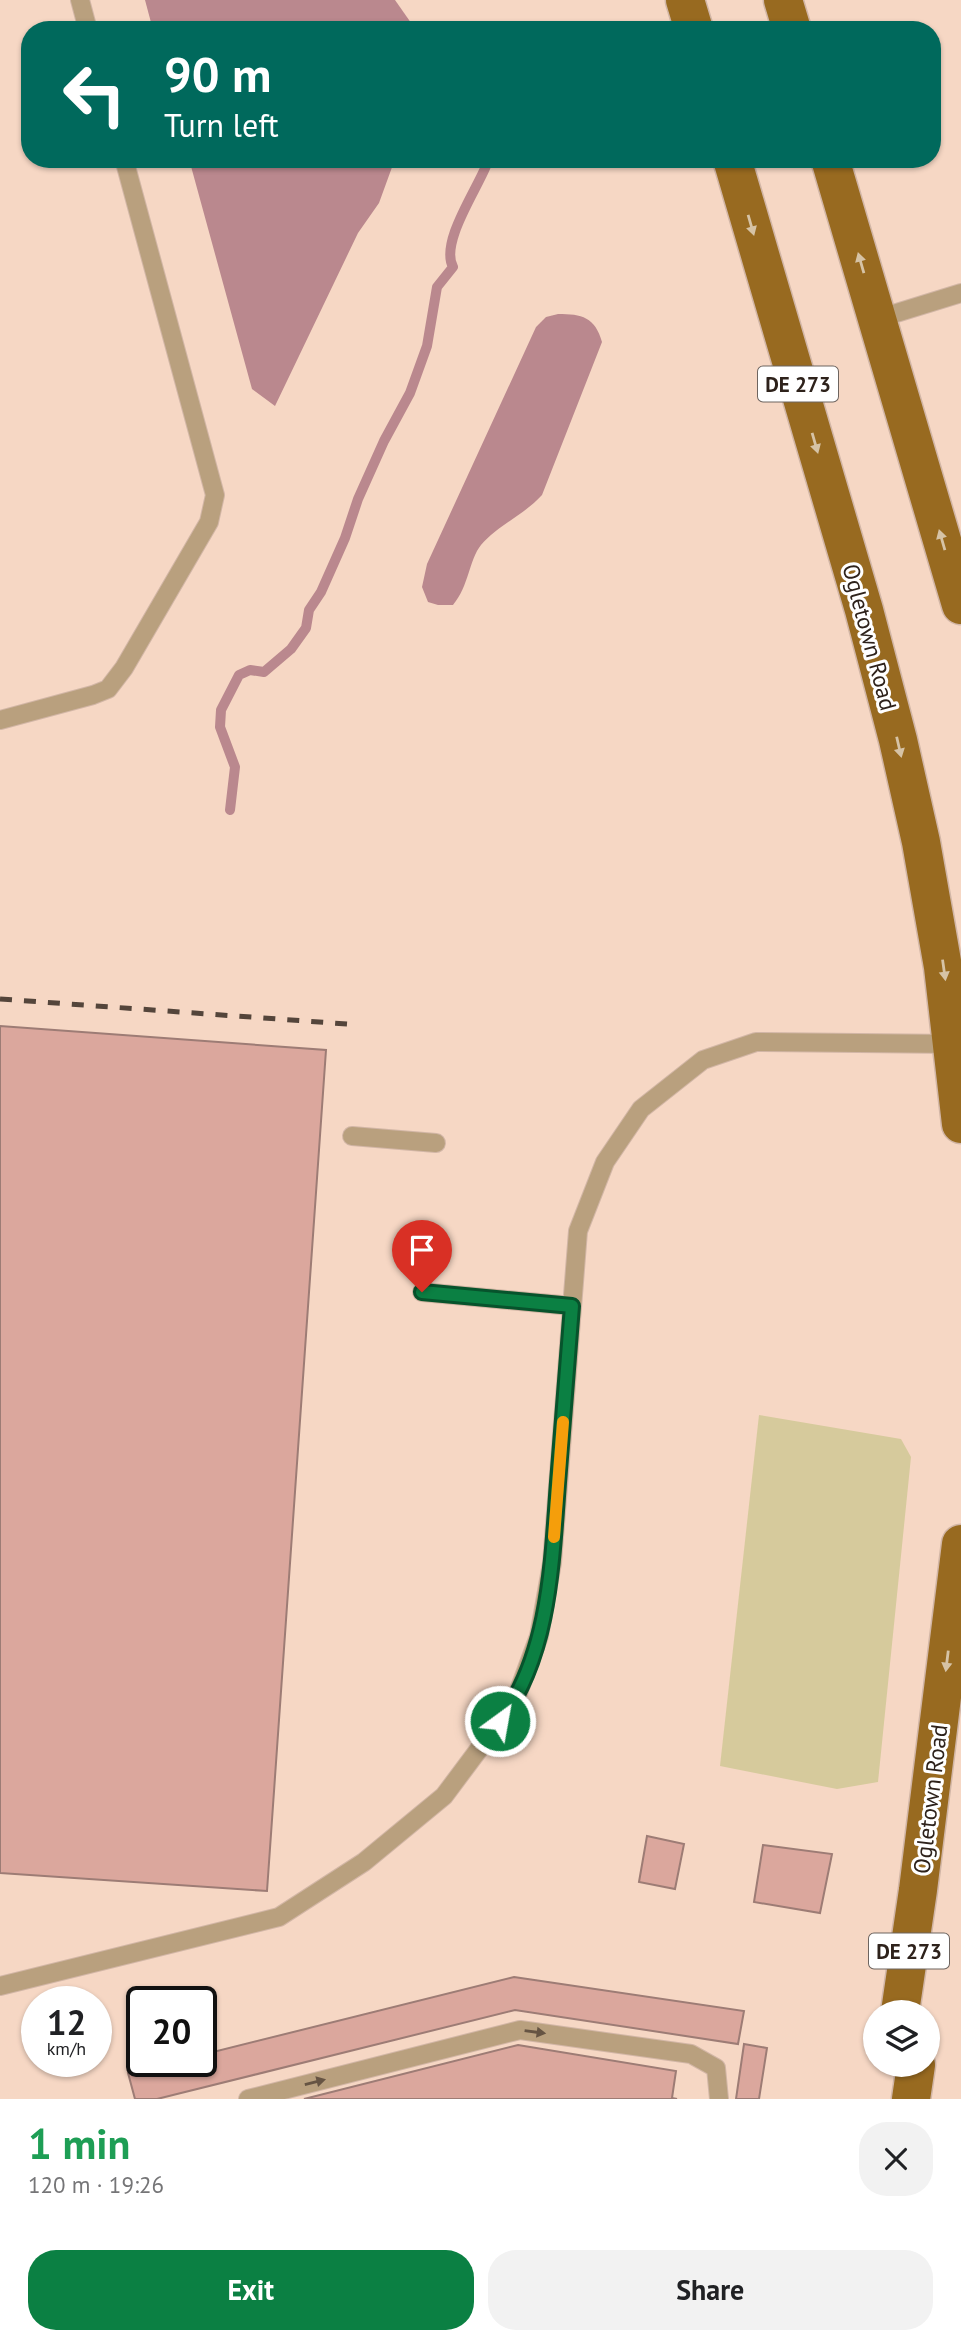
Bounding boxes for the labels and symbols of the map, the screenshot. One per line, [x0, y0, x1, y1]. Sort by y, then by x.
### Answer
one-way arrow [747, 214, 757, 235]
one-way arrow [855, 252, 865, 273]
road number: DE 273 [758, 366, 838, 402]
one-way arrow [811, 433, 821, 454]
one-way arrow [936, 529, 946, 550]
street label: Ogletown Road [837, 561, 903, 713]
one-way arrow [894, 736, 905, 758]
one-way arrow [938, 959, 949, 981]
pin [392, 1220, 452, 1292]
one-way arrow [941, 1650, 952, 1672]
position arrow [463, 1684, 537, 1758]
street label: Ogletown Road [906, 1723, 954, 1875]
road number: DE 273 [869, 1934, 949, 1968]
speed limit sign: 20 [126, 1986, 217, 2077]
one-way arrow [524, 2027, 546, 2038]
one-way arrow [304, 2076, 326, 2087]

